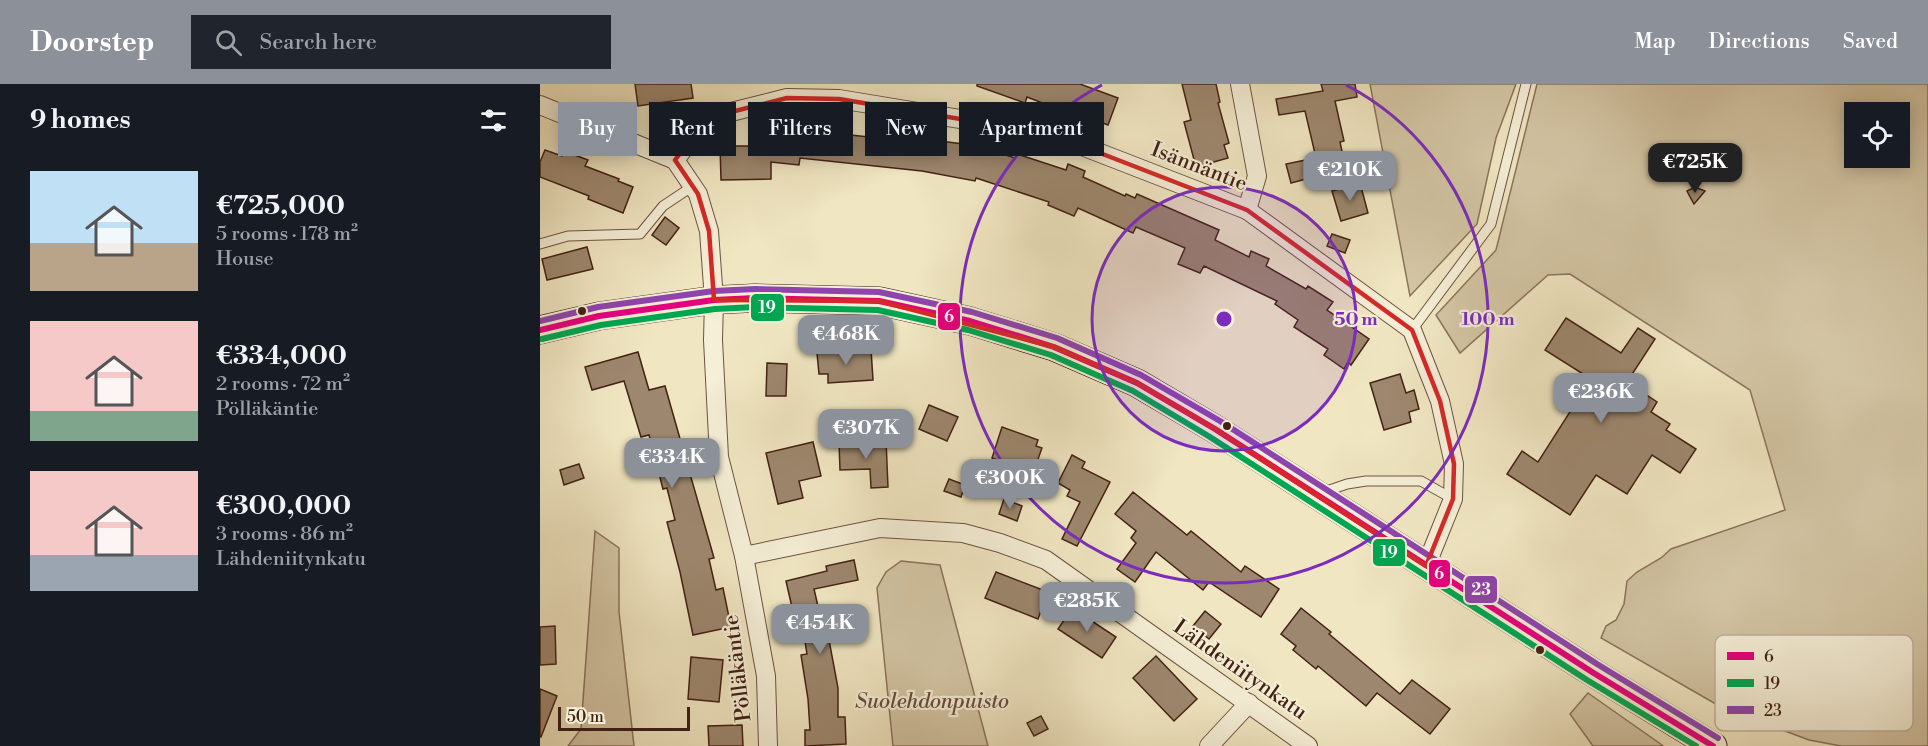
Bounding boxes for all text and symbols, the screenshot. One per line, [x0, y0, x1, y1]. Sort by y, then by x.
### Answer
search box [191, 15, 611, 69]
text: Doorstep [30, 25, 155, 60]
icon: search [212, 26, 245, 59]
text: Search here [260, 29, 377, 56]
text: Map [1634, 29, 1676, 55]
text: Directions [1709, 29, 1810, 55]
text: Saved [1843, 29, 1898, 55]
chip: Buy [558, 102, 637, 156]
chip: Rent [649, 102, 736, 156]
chip: Filters [748, 102, 853, 156]
chip: New [865, 102, 947, 156]
chip: Apartment [959, 102, 1104, 156]
map controls [1844, 102, 1910, 168]
button: locate [1844, 102, 1910, 168]
text: 9 homes [30, 104, 131, 136]
icon: filters [477, 104, 510, 137]
street label: Isännäntie [1147, 137, 1251, 197]
pin: €725K [1653, 143, 1737, 194]
text: €725K [1662, 150, 1728, 175]
pin: €210K [1308, 151, 1392, 202]
text: €210K [1317, 158, 1383, 183]
text: €725,000 [216, 190, 345, 222]
icon: home [78, 195, 150, 267]
text: 5 rooms · 178 m² [216, 222, 358, 247]
text: House [216, 247, 274, 272]
line badge: 19 [750, 293, 785, 322]
text: 19 [758, 298, 776, 318]
line badge: 6 [937, 302, 961, 331]
unlabelled marker [576, 305, 588, 317]
text: 6 [944, 307, 954, 327]
text: 50 m [1334, 308, 1378, 331]
text: 100 m [1461, 308, 1515, 331]
centre of rings [1214, 309, 1234, 329]
pin: €468K [804, 315, 888, 366]
text: €468K [812, 322, 880, 347]
text: €334,000 [216, 340, 347, 372]
icon: home [78, 345, 150, 417]
text: 2 rooms · 72 m² [216, 372, 350, 397]
pin: €236K [1559, 373, 1643, 424]
text: €236K [1568, 380, 1634, 405]
text: Pölläkäntie [216, 397, 318, 422]
pin: €307K [824, 409, 908, 460]
text: €307K [832, 416, 900, 441]
unlabelled marker [1221, 420, 1233, 432]
pin: €334K [630, 438, 714, 489]
text: €334K [638, 445, 706, 470]
pin: €300K [968, 459, 1052, 510]
text: €300K [975, 466, 1045, 491]
text: €300,000 [216, 490, 351, 522]
icon: home [78, 495, 150, 567]
text: 3 rooms · 86 m² [216, 522, 353, 547]
line badge: 19 [1372, 538, 1406, 567]
text: 19 [1380, 543, 1398, 563]
text: Lähdeniitynkatu [216, 547, 366, 572]
line badge: 6 [1428, 559, 1451, 588]
text: 6 [1434, 564, 1444, 584]
line badge: 23 [1464, 575, 1498, 604]
text: 23 [1471, 580, 1491, 600]
pin: €285K [1045, 582, 1129, 633]
text: €285K [1054, 589, 1120, 614]
pin: €454K [778, 604, 862, 655]
text: €454K [786, 611, 854, 636]
street label: Pölläkäntie [719, 613, 757, 723]
street label: Lähdeniitynkatu [1168, 614, 1312, 726]
legend [1715, 635, 1913, 731]
unlabelled marker [1534, 644, 1546, 656]
text: 6 [1764, 647, 1774, 667]
text: 19 [1764, 674, 1780, 694]
park label: Suolehdonpuisto [855, 689, 1009, 715]
text: 23 [1764, 701, 1782, 721]
scale bar [558, 704, 690, 732]
text: 50 m [567, 707, 604, 727]

